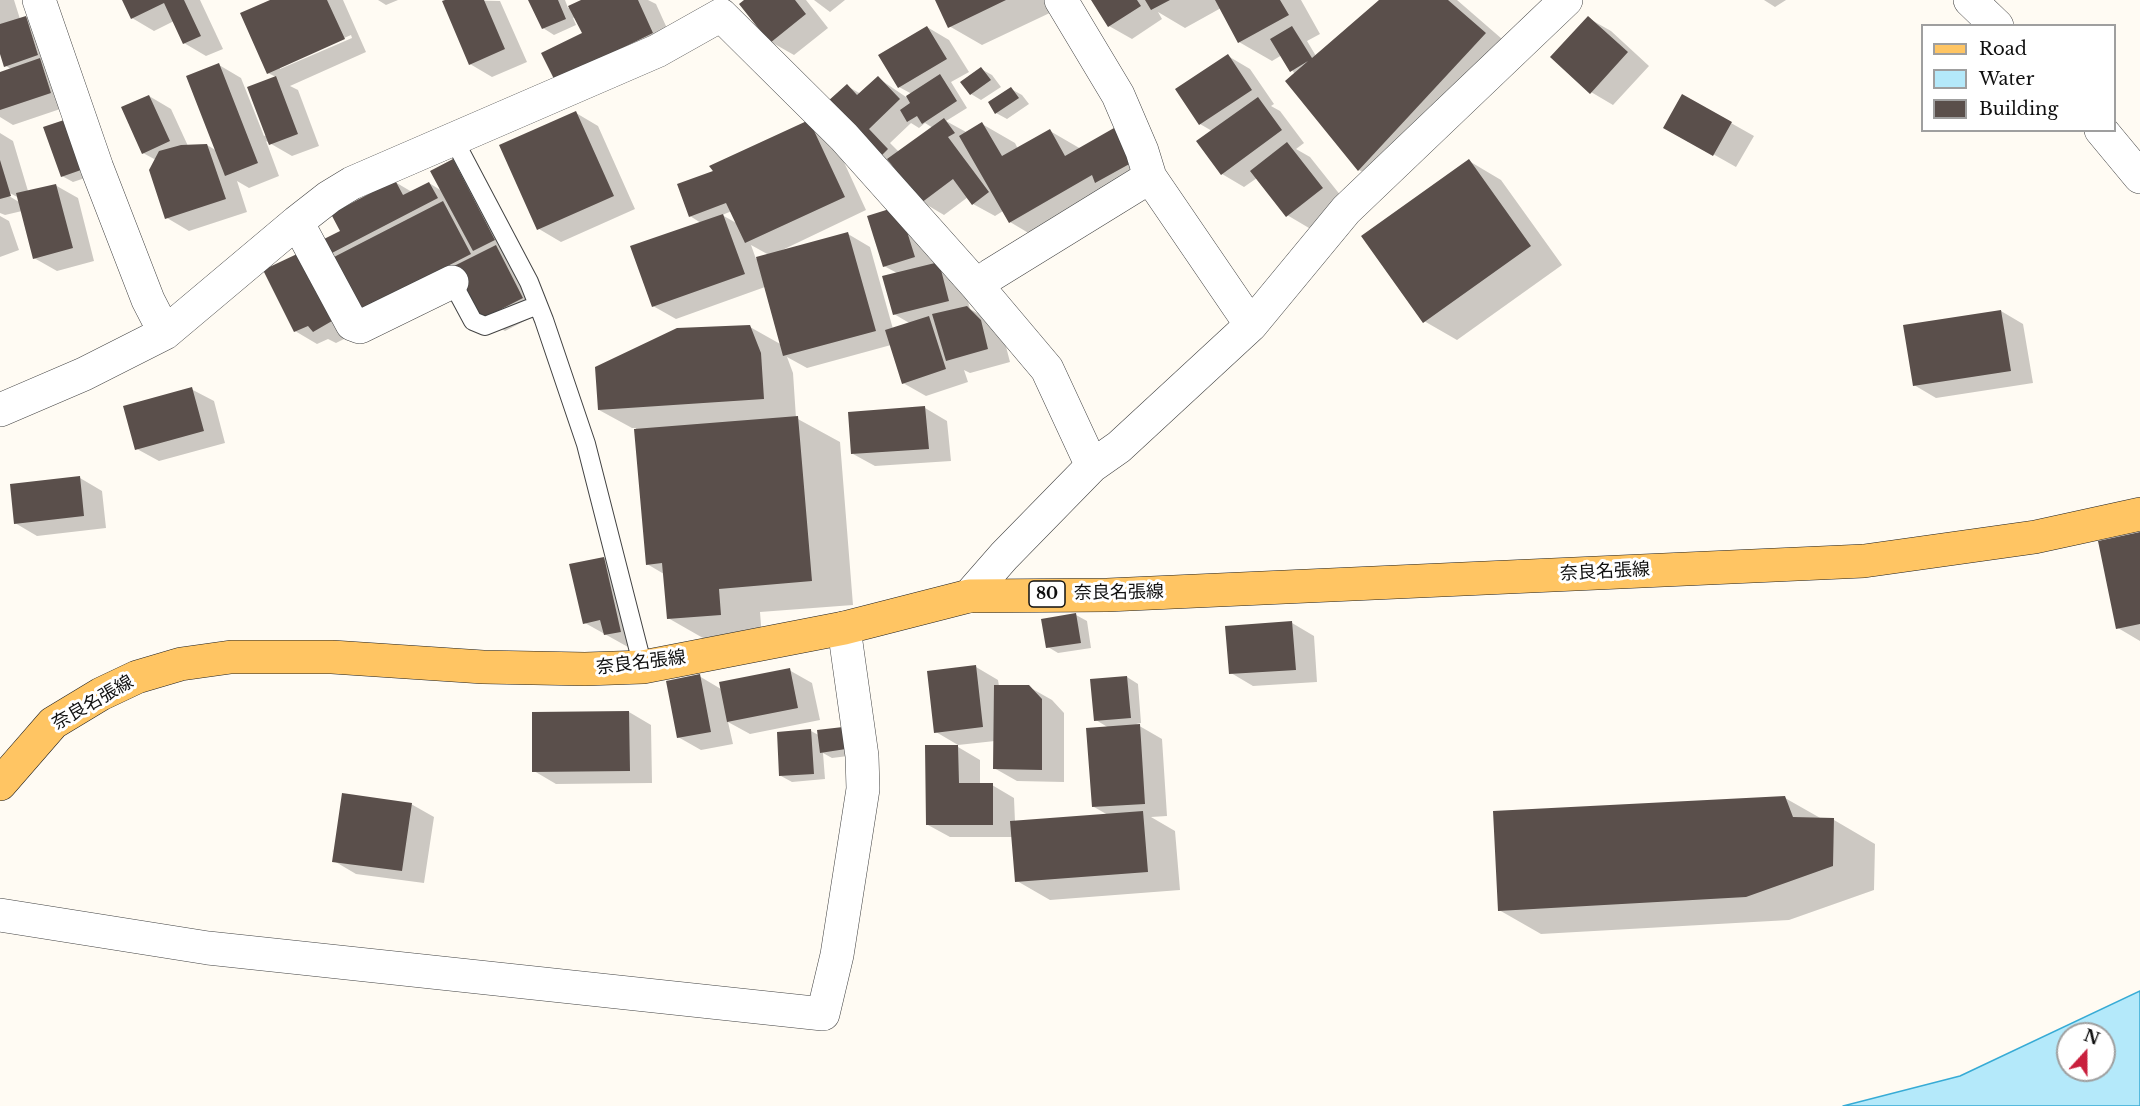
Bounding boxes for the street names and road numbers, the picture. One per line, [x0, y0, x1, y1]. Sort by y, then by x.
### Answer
street label: 奈良名張線 [1559, 559, 1651, 585]
road number: 80 [1029, 581, 1065, 607]
street label: 奈良名張線 [1074, 581, 1164, 605]
street label: 奈良名張線 [595, 647, 687, 679]
street label: 奈良名張線 [49, 671, 137, 735]

